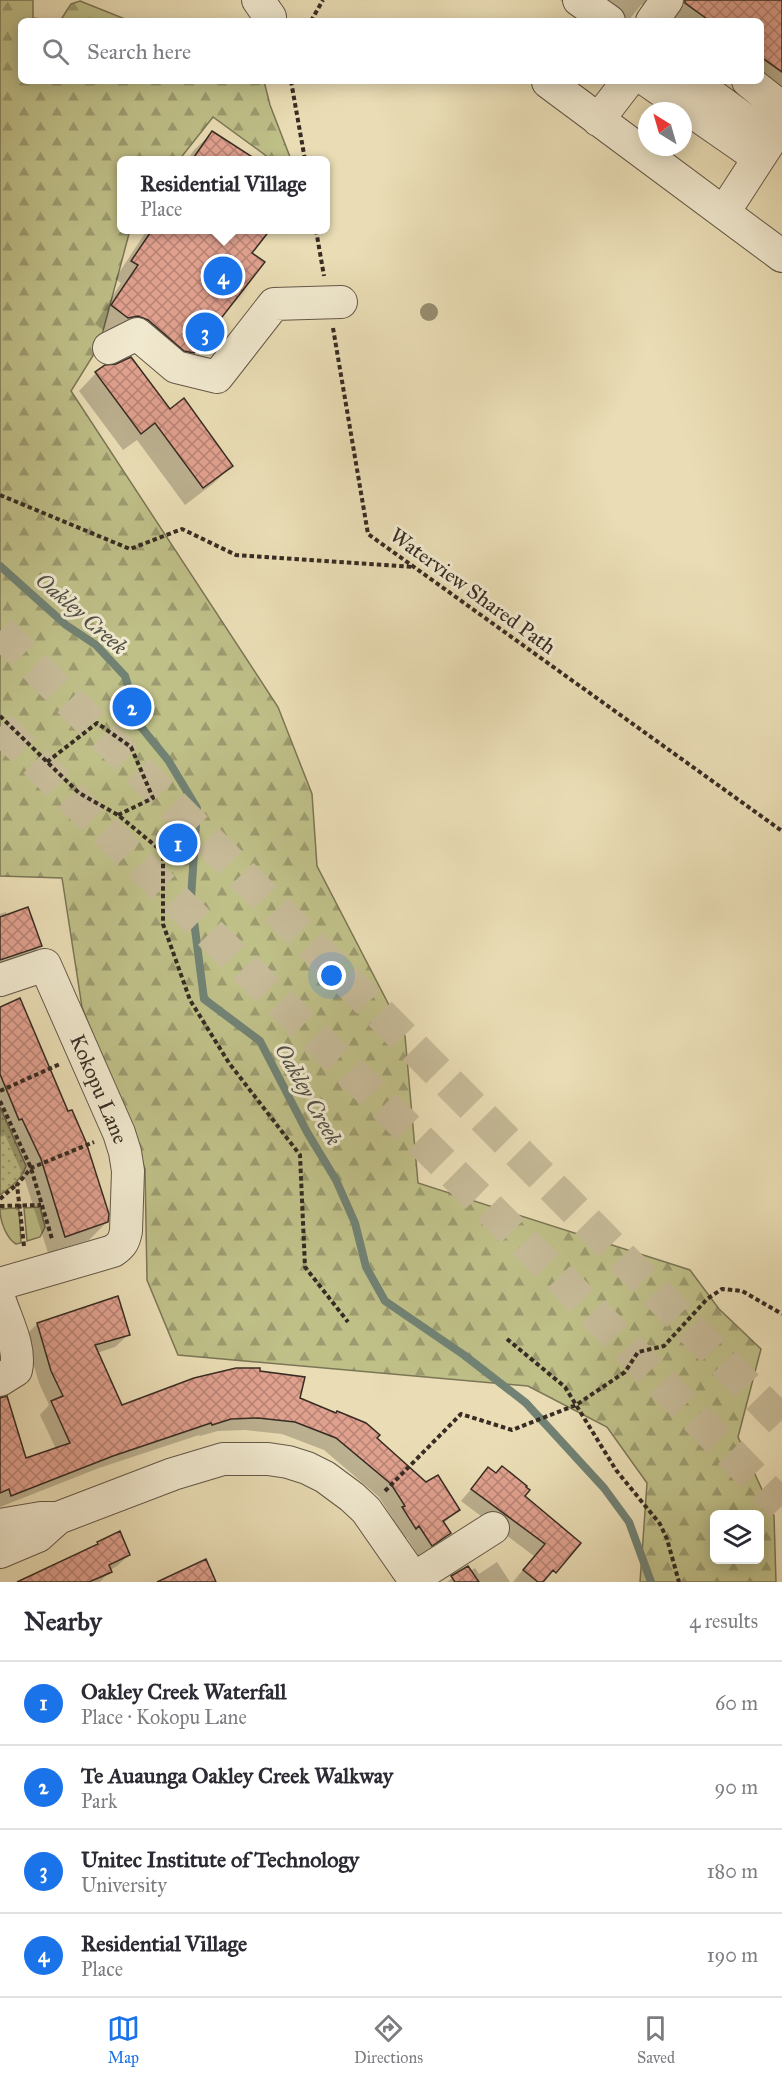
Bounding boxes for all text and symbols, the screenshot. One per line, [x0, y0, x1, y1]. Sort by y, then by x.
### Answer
search box [18, 18, 764, 84]
icon: search [39, 35, 72, 68]
text: Search here [87, 38, 191, 65]
north arrow [638, 102, 692, 156]
popup [117, 156, 330, 234]
text: Residential Village [140, 170, 307, 197]
text: Place [140, 197, 182, 221]
pin: 4 [204, 254, 242, 298]
pin: 3 [186, 310, 224, 354]
street label: Waterview Shared Path [385, 522, 561, 660]
water label: Oakley Creek [30, 566, 133, 661]
pin: 2 [112, 684, 152, 730]
pin: 1 [158, 820, 198, 866]
your location [317, 961, 346, 990]
street label: Kokopu Lane [64, 1030, 134, 1148]
water label: Oakley Creek [270, 1039, 348, 1150]
map controls [710, 1510, 764, 1564]
button: layers [710, 1510, 764, 1564]
text: Nearby [24, 1605, 102, 1637]
text: 4 results [689, 1609, 758, 1633]
text: Oakley Creek Waterfall [81, 1678, 286, 1705]
text: 1 [40, 1691, 47, 1715]
text: 60 m [715, 1691, 758, 1715]
text: Place · Kokopu Lane [81, 1705, 247, 1729]
text: Te Auaunga Oakley Creek Walkway [81, 1762, 393, 1789]
text: 2 [39, 1775, 48, 1799]
text: 90 m [715, 1775, 758, 1799]
text: Park [81, 1789, 117, 1813]
text: Unitec Institute of Technology [81, 1846, 359, 1873]
text: 3 [40, 1859, 48, 1883]
text: 180 m [707, 1859, 758, 1883]
text: University [81, 1873, 167, 1897]
text: Residential Village [81, 1930, 247, 1957]
text: 4 [38, 1943, 49, 1967]
text: 190 m [707, 1943, 758, 1967]
text: Place [81, 1957, 123, 1981]
tab: Map [107, 2012, 140, 2067]
tab: Directions [354, 2012, 423, 2067]
tab: Saved [637, 2012, 675, 2067]

